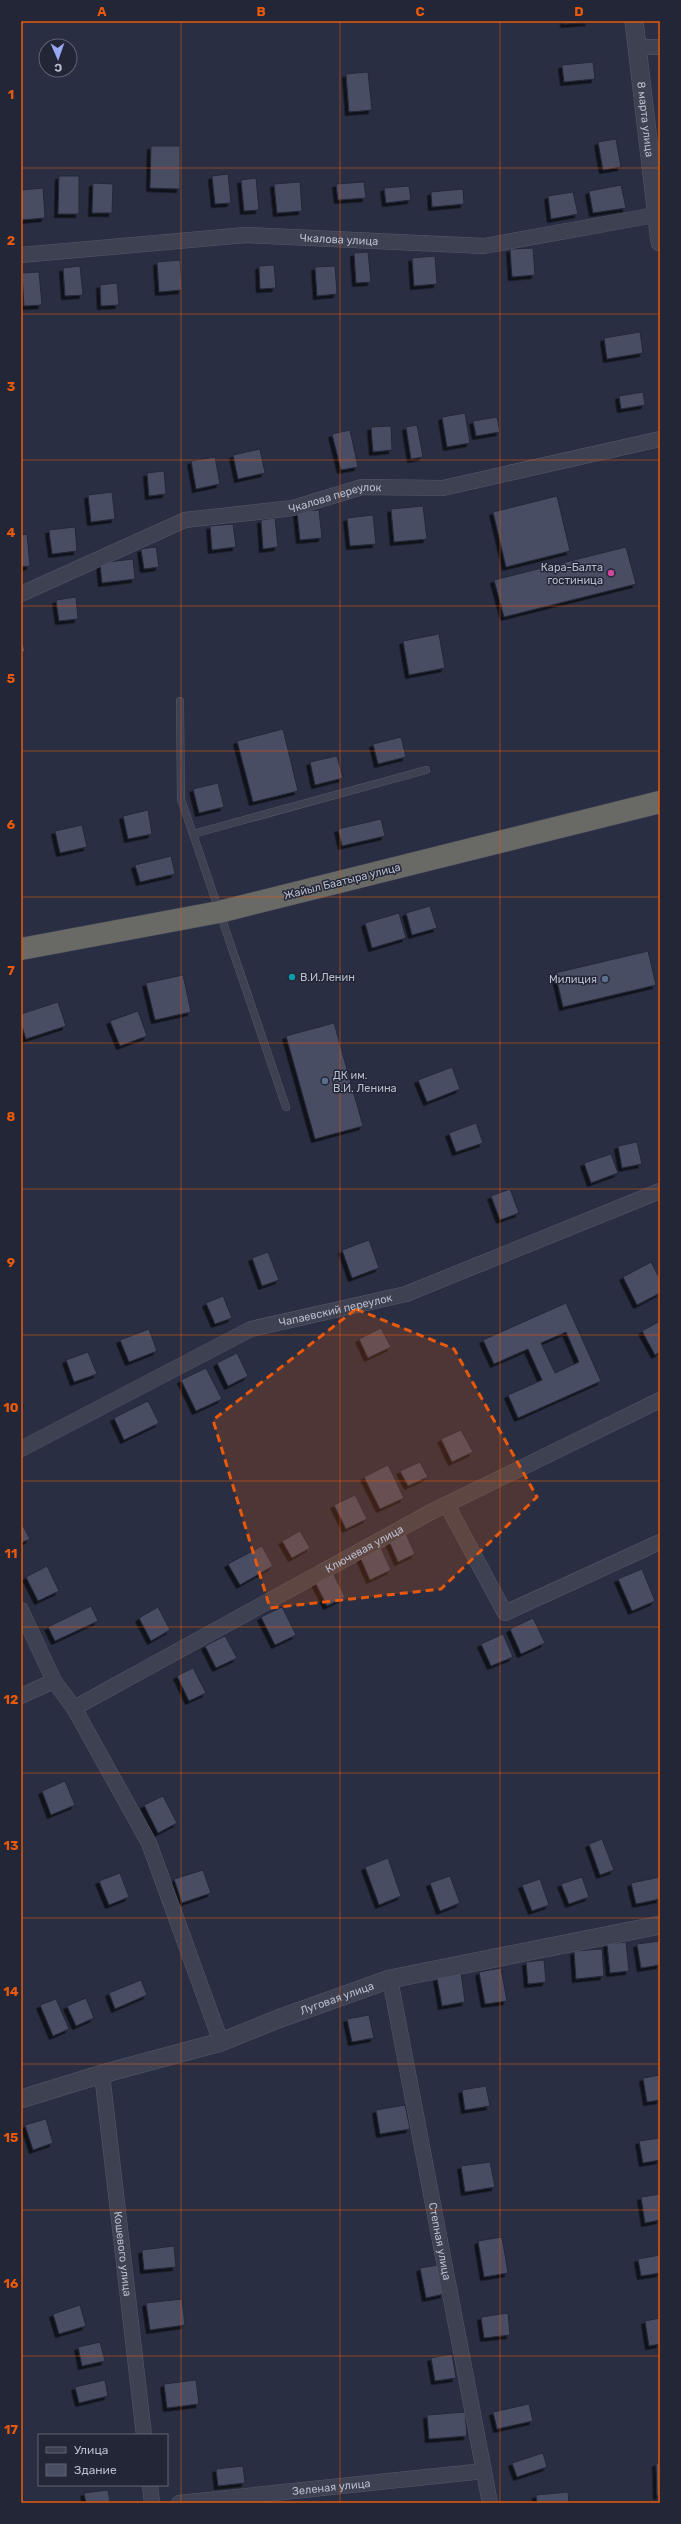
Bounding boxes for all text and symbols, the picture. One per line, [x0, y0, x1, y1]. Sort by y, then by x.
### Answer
text: A [97, 4, 107, 19]
text: B [256, 4, 266, 19]
text: C [415, 4, 425, 19]
text: D [574, 4, 584, 19]
north arrow [38, 38, 78, 78]
text: С [54, 61, 62, 74]
street label: 8 марта улица [634, 81, 656, 158]
text: 1 [8, 87, 14, 102]
street label: Чкалова улица [299, 231, 379, 248]
text: 2 [7, 233, 15, 248]
text: 3 [7, 379, 16, 394]
street label: Чкалова переулок [288, 481, 382, 515]
text: 4 [7, 525, 16, 540]
place label: Кара-Балта гостиница [541, 561, 603, 587]
marker: Кара-Балта гостиница [606, 568, 616, 578]
text: 5 [7, 671, 15, 686]
text: 6 [7, 817, 16, 832]
street label: Жайыл Баатыра улица [282, 861, 402, 902]
text: 7 [7, 963, 15, 978]
place label: В.И.Ленин [300, 971, 355, 984]
marker: В.И.Ленин [287, 972, 297, 982]
place label: Милиция [549, 973, 597, 986]
marker: Милиция [600, 974, 610, 984]
place label: ДК им. В.И. Ленина [333, 1069, 397, 1095]
marker: ДК им. В.И. Ленина [320, 1076, 330, 1086]
text: 8 [7, 1109, 16, 1124]
text: 9 [7, 1255, 15, 1270]
street label: Чапаевский переулок [278, 1291, 394, 1330]
text: 10 [3, 1400, 19, 1415]
street label: Ключевая улица [323, 1522, 406, 1576]
text: 11 [5, 1546, 17, 1561]
text: 12 [4, 1692, 18, 1707]
text: 13 [3, 1838, 19, 1853]
street label: Луговая улица [298, 1979, 376, 2018]
text: 14 [3, 1984, 19, 1999]
text: 15 [4, 2130, 18, 2145]
street label: Степная улица [426, 2201, 453, 2281]
street label: Кошевого улица [111, 2211, 134, 2297]
text: 16 [4, 2276, 19, 2291]
text: 17 [4, 2422, 19, 2437]
legend [38, 2434, 168, 2486]
text: Улица [74, 2443, 108, 2457]
text: Здание [74, 2463, 117, 2477]
street label: Зеленая улица [291, 2477, 371, 2498]

